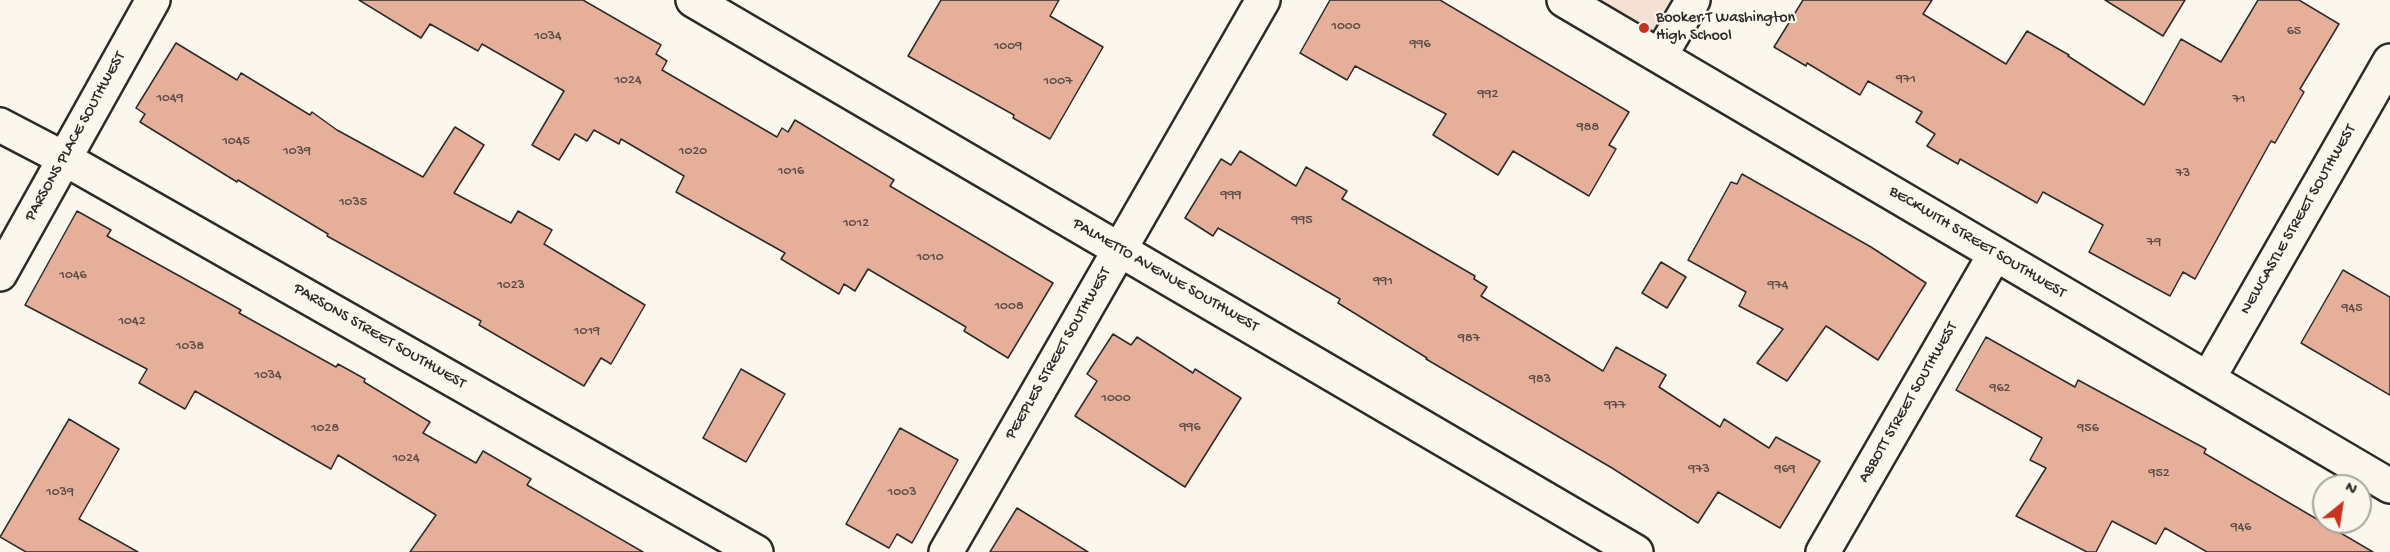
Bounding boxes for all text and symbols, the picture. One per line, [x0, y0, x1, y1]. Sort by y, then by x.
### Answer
place label: Booker T Washington High School [1656, 9, 1795, 47]
house number: 1000 [1331, 19, 1361, 35]
marker: Booker T Washington High School [1637, 21, 1651, 35]
house number: 65 [2287, 24, 2301, 40]
house number: 1034 [534, 29, 562, 45]
house number: 996 [1409, 37, 1431, 53]
house number: 1009 [994, 39, 1022, 55]
street label: PARSONS PLACE SOUTHWEST [21, 49, 131, 225]
house number: 971 [1896, 72, 1916, 88]
house number: 1024 [614, 73, 642, 89]
house number: 1007 [1044, 74, 1072, 90]
house number: 992 [1478, 87, 1498, 103]
house number: 1049 [156, 91, 184, 107]
house number: 71 [2233, 92, 2245, 108]
house number: 988 [1577, 120, 1599, 136]
street label: NEWCASTLE STREET SOUTHWEST [2237, 122, 2361, 318]
house number: 1045 [222, 134, 250, 150]
house number: 1039 [283, 144, 311, 160]
house number: 1020 [679, 144, 707, 160]
house number: 1016 [778, 164, 804, 180]
house number: 73 [2176, 166, 2190, 182]
street label: BECKWITH STREET SOUTHWEST [1885, 183, 2069, 303]
house number: 999 [1220, 188, 1242, 204]
house number: 1035 [339, 195, 367, 211]
house number: 995 [1291, 213, 1313, 229]
street label: PALMETTO AVENUE SOUTHWEST [1069, 215, 1261, 337]
house number: 1012 [843, 216, 869, 232]
house number: 79 [2147, 235, 2161, 251]
house number: 1010 [916, 250, 944, 266]
street label: PEEPLES STREET SOUTHWEST [1002, 265, 1116, 443]
house number: 1046 [59, 268, 87, 284]
house number: 991 [1373, 274, 1393, 290]
house number: 1023 [497, 278, 525, 294]
house number: 974 [1768, 278, 1788, 294]
street label: PARSONS STREET SOUTHWEST [289, 280, 469, 394]
house number: 1008 [994, 299, 1024, 315]
house number: 945 [2342, 301, 2362, 317]
house number: 1042 [118, 314, 146, 330]
street label: ABBOTT STREET SOUTHWEST [1855, 319, 1963, 487]
house number: 1019 [574, 324, 600, 340]
house number: 987 [1458, 331, 1480, 347]
house number: 1038 [176, 339, 204, 355]
house number: 1034 [254, 368, 282, 384]
house number: 983 [1529, 372, 1551, 388]
house number: 962 [1990, 381, 2010, 397]
house number: 1000 [1101, 391, 1131, 407]
house number: 977 [1604, 398, 1626, 414]
house number: 996 [1179, 420, 1201, 436]
house number: 1028 [311, 421, 339, 437]
house number: 956 [2077, 421, 2099, 437]
house number: 1024 [392, 451, 420, 467]
house number: 973 [1688, 462, 1710, 478]
house number: 969 [1774, 462, 1796, 478]
house number: 952 [2148, 466, 2170, 482]
north arrow [2312, 474, 2372, 534]
text: N [2341, 479, 2360, 501]
house number: 1039 [46, 485, 74, 501]
house number: 1003 [888, 485, 916, 501]
house number: 946 [2231, 520, 2251, 536]

